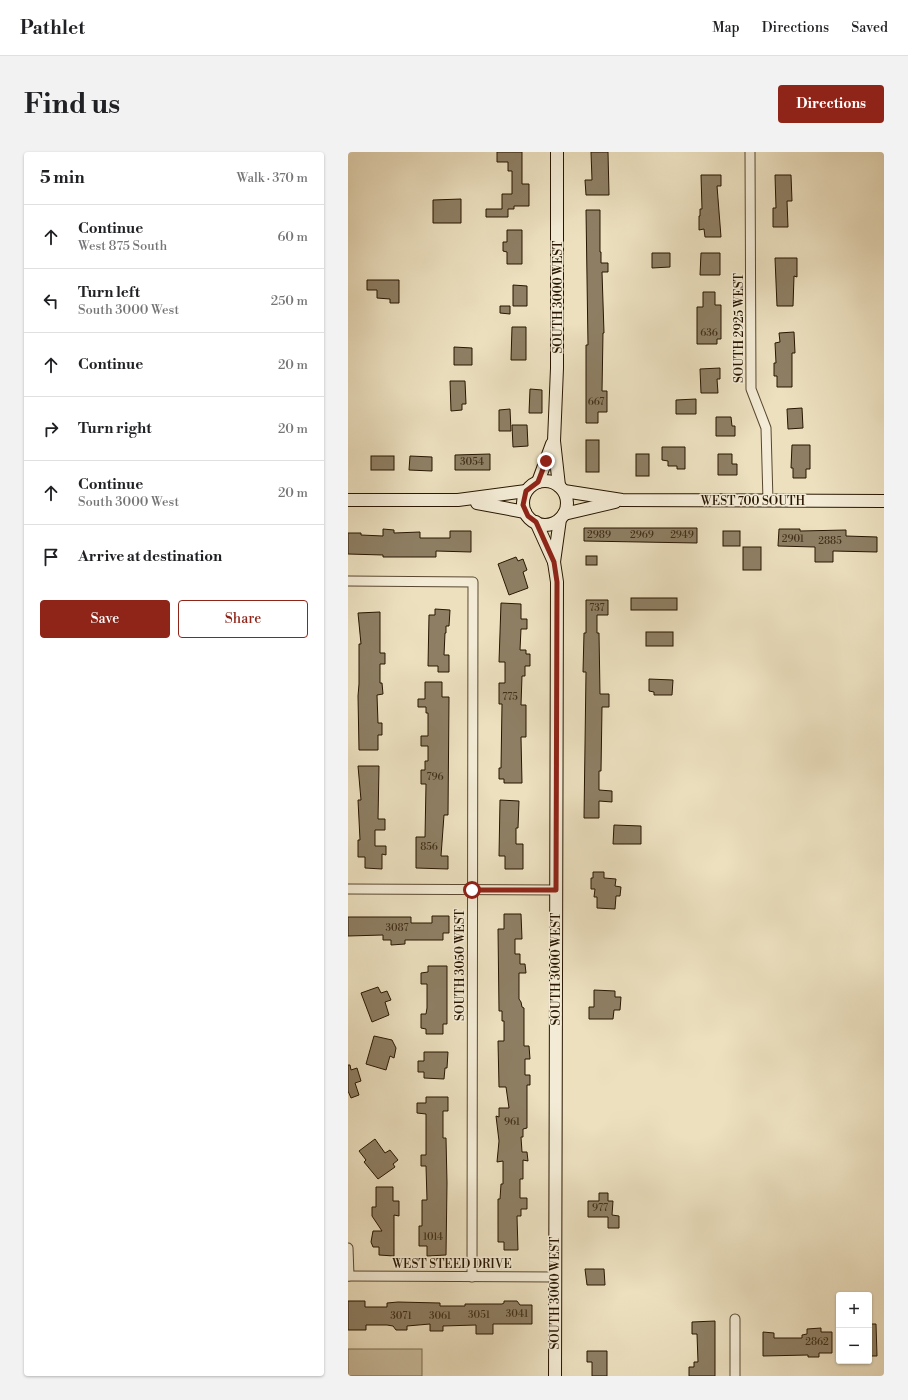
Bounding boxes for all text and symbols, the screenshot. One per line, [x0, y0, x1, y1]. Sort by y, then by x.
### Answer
text: Pathlet [20, 16, 85, 40]
text: Map [712, 19, 740, 37]
text: Directions [762, 19, 829, 37]
text: Saved [851, 19, 888, 37]
button: Directions [778, 85, 884, 123]
text: Find us [24, 87, 120, 122]
text: 5 min [40, 167, 85, 189]
text: Walk · 370 m [236, 170, 308, 186]
text: Continue [78, 219, 143, 238]
icon: ahead [40, 226, 62, 248]
text: 60 m [277, 229, 308, 245]
text: West 875 South [78, 238, 167, 254]
street label: SOUTH 3000 WEST [551, 240, 566, 354]
street label: SOUTH 2925 WEST [732, 272, 747, 383]
text: Turn left [78, 283, 140, 302]
icon: left [40, 290, 62, 312]
text: 250 m [271, 293, 308, 309]
text: South 3000 West [78, 302, 179, 318]
house number: 636 [700, 327, 718, 339]
icon: ahead [40, 354, 62, 376]
text: Continue [78, 355, 143, 374]
text: 20 m [278, 357, 308, 373]
house number: 667 [588, 396, 604, 408]
icon: right [40, 418, 62, 440]
text: Turn right [78, 419, 152, 438]
text: 20 m [278, 421, 308, 437]
route end [537, 452, 555, 470]
house number: 3054 [460, 456, 484, 468]
text: Continue [78, 475, 143, 494]
icon: ahead [40, 482, 62, 504]
text: 20 m [278, 485, 308, 501]
text: South 3000 West [78, 494, 179, 510]
street label: WEST 700 SOUTH [700, 494, 806, 509]
house number: 2989 [587, 529, 611, 541]
house number: 2969 [630, 529, 654, 541]
house number: 2949 [670, 529, 694, 541]
house number: 2901 [782, 533, 805, 545]
house number: 2885 [818, 535, 842, 547]
icon: arrive [40, 546, 62, 568]
text: Arrive at destination [78, 547, 222, 566]
button: Save [40, 600, 170, 638]
button: Share [178, 600, 308, 638]
house number: 737 [589, 602, 605, 614]
house number: 775 [502, 691, 518, 703]
house number: 796 [427, 771, 444, 783]
house number: 856 [420, 841, 438, 853]
route start [463, 881, 481, 899]
street label: SOUTH 3050 WEST [453, 909, 468, 1021]
street label: SOUTH 3000 WEST [549, 912, 564, 1026]
house number: 3087 [385, 922, 409, 934]
house number: 961 [504, 1116, 521, 1128]
house number: 977 [592, 1202, 608, 1214]
house number: 1014 [423, 1231, 443, 1243]
street label: SOUTH 3000 WEST [548, 1236, 563, 1350]
street label: WEST STEED DRIVE [391, 1257, 512, 1272]
map controls [836, 1292, 872, 1364]
button: + [836, 1292, 872, 1328]
house number: 3041 [506, 1308, 529, 1320]
house number: 3051 [468, 1309, 491, 1321]
house number: 3071 [390, 1310, 413, 1322]
house number: 3061 [429, 1310, 452, 1322]
button: − [836, 1328, 872, 1364]
house number: 2862 [805, 1336, 829, 1348]

